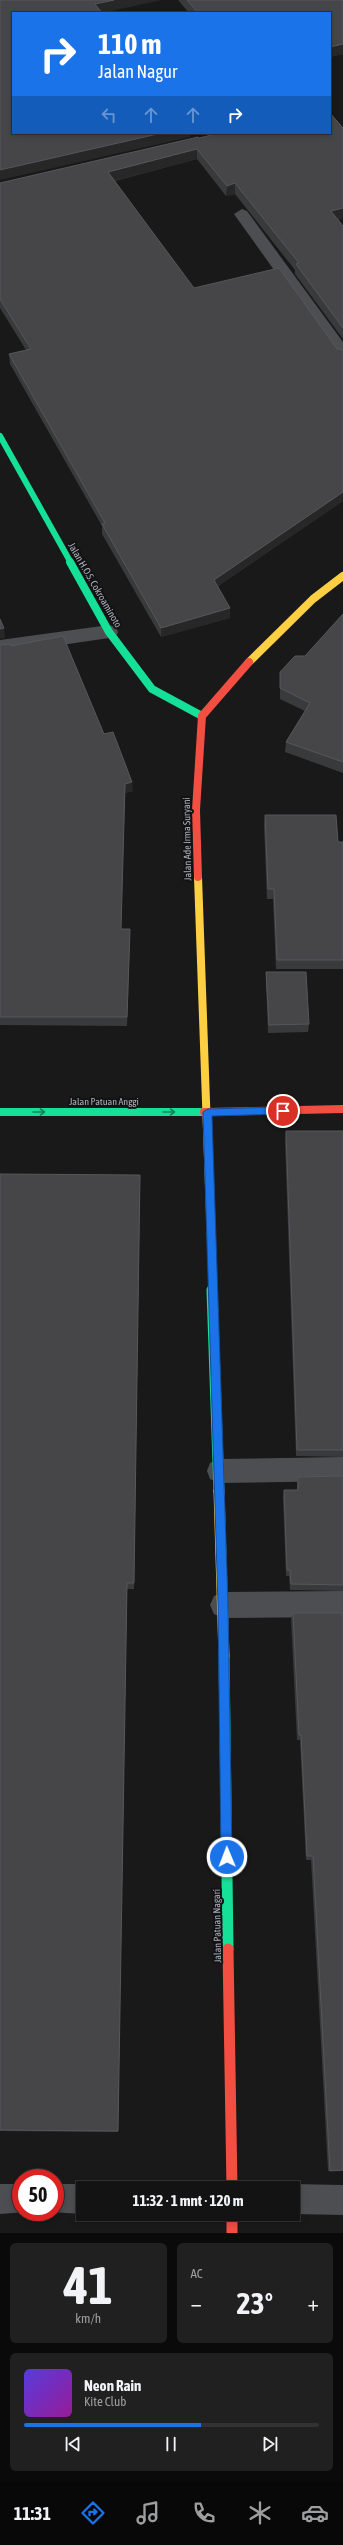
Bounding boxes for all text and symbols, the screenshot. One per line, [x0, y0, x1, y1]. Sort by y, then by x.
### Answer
icon: right [32, 28, 84, 80]
text: 110 m [98, 28, 161, 60]
text: Jalan Nagur [98, 61, 177, 82]
icon: left [98, 104, 120, 126]
icon: ahead [140, 104, 162, 126]
icon: ahead [182, 104, 204, 126]
icon: right [224, 104, 246, 126]
street label: Jalan H.O.S. Cokroaminoto [66, 541, 124, 630]
street label: Jalan Ade Irma Suryani [181, 797, 193, 881]
pin [266, 1094, 300, 1128]
street label: Jalan Patuan Anggi [69, 1096, 139, 1107]
icon: arrive [272, 1100, 294, 1122]
one-way arrow [32, 1108, 45, 1116]
one-way arrow [162, 1108, 175, 1116]
position arrow [206, 1836, 248, 1878]
street label: Jalan Patuan Nagari [211, 1889, 223, 1963]
speed limit sign: 50 [12, 2169, 64, 2221]
text: 11:32 · 1 mnt · 120 m [132, 2192, 244, 2209]
text: 41 [64, 2255, 113, 2315]
text: AC [191, 2266, 203, 2281]
text: 23° [237, 2286, 273, 2320]
text: − [191, 2290, 202, 2316]
text: + [308, 2290, 319, 2316]
text: km/h [75, 2311, 101, 2326]
text: Neon Rain [84, 2377, 141, 2394]
text: Kite Club [84, 2394, 126, 2409]
icon: previous [62, 2433, 84, 2455]
icon: pause [160, 2433, 182, 2455]
icon: next [259, 2433, 281, 2455]
icon: directions [79, 2499, 107, 2527]
icon: music [134, 2499, 162, 2527]
icon: phone [190, 2499, 218, 2527]
icon: climate [246, 2499, 274, 2527]
icon: car [301, 2499, 329, 2527]
text: 11:31 [14, 2503, 51, 2524]

